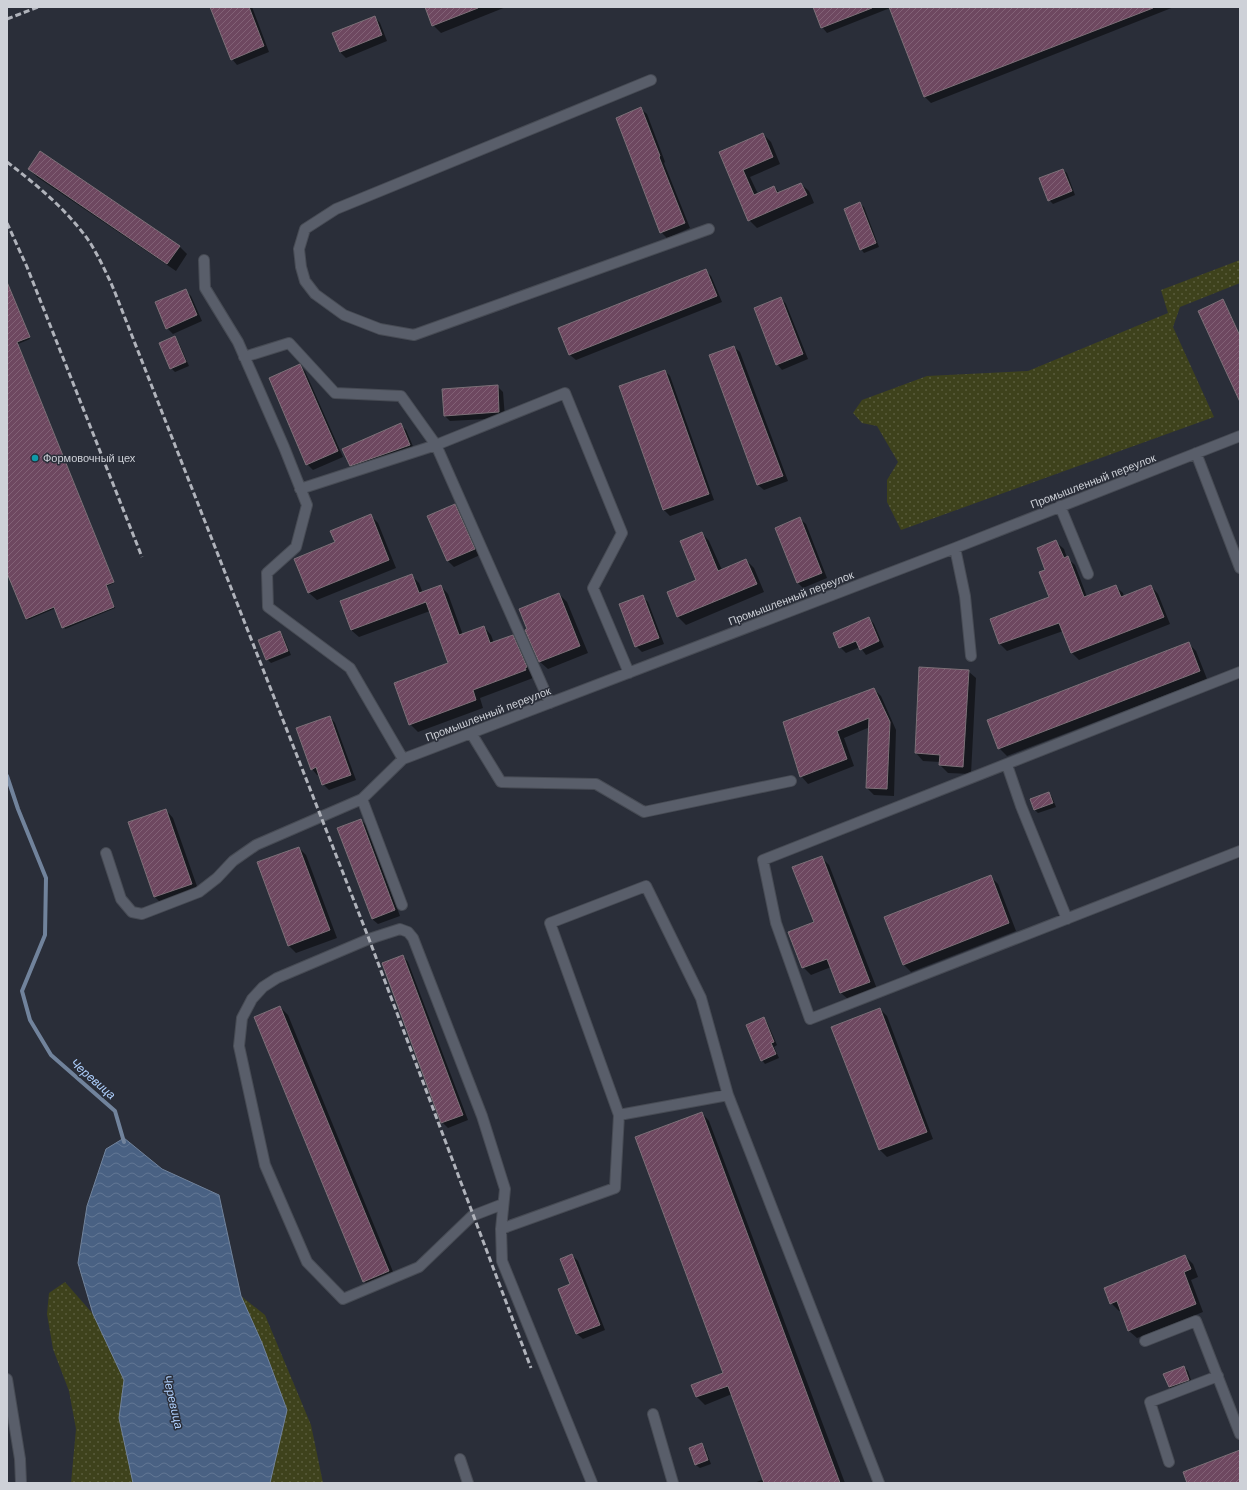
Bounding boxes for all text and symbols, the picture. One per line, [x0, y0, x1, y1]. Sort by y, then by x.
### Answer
street label: Промышленный переулок [1029, 451, 1157, 510]
place label: Формовочный цех [43, 452, 136, 464]
marker: Формовочный цех [30, 453, 40, 463]
street label: Промышленный переулок [727, 568, 855, 627]
street label: Промышленный переулок [424, 684, 552, 743]
water label: Черевица [68, 1056, 118, 1102]
water label: Черевица [160, 1374, 186, 1431]

